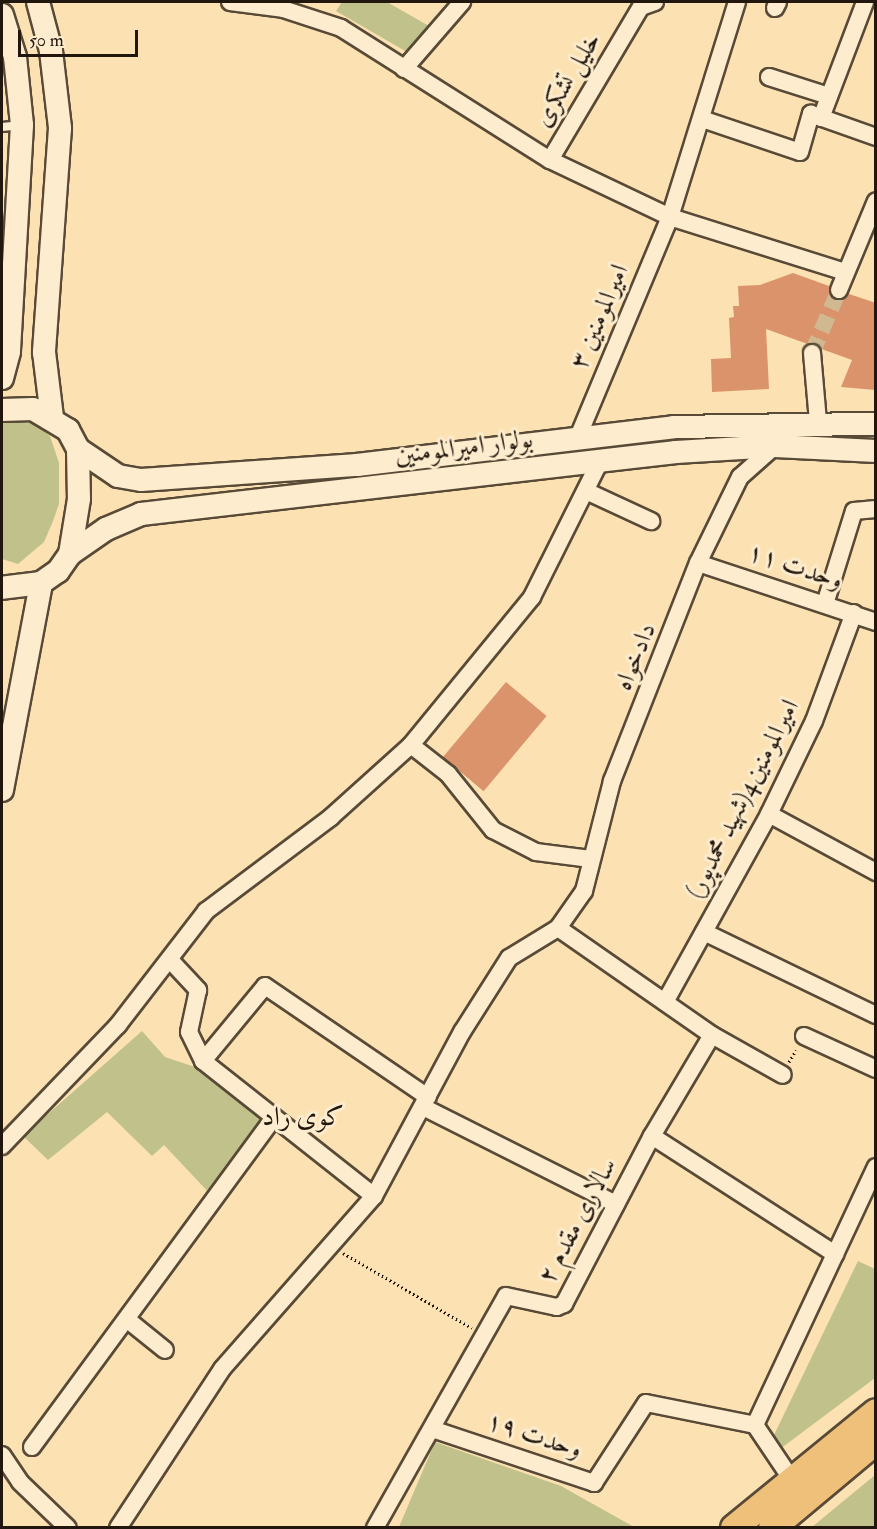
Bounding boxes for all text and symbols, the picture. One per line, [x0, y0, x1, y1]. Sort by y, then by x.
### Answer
scale bar [21, 18, 141, 56]
street label: خلیل تشکری [528, 27, 608, 133]
text: 50 m [29, 29, 64, 52]
street label: امیرالمومنین ۳ [564, 260, 636, 374]
street label: بولوار امیرالمومنین [393, 424, 535, 472]
street label: وحدت ۱۱ [743, 537, 847, 597]
street label: دادخواه [608, 619, 664, 695]
street label: امیرالمومنین4(شهید محمدپور) [679, 694, 807, 904]
district label: کوی راد [262, 1101, 344, 1133]
street label: سالاری مقدم ۲ [532, 1153, 624, 1289]
street label: وحدت ۱۹ [482, 1406, 586, 1466]

